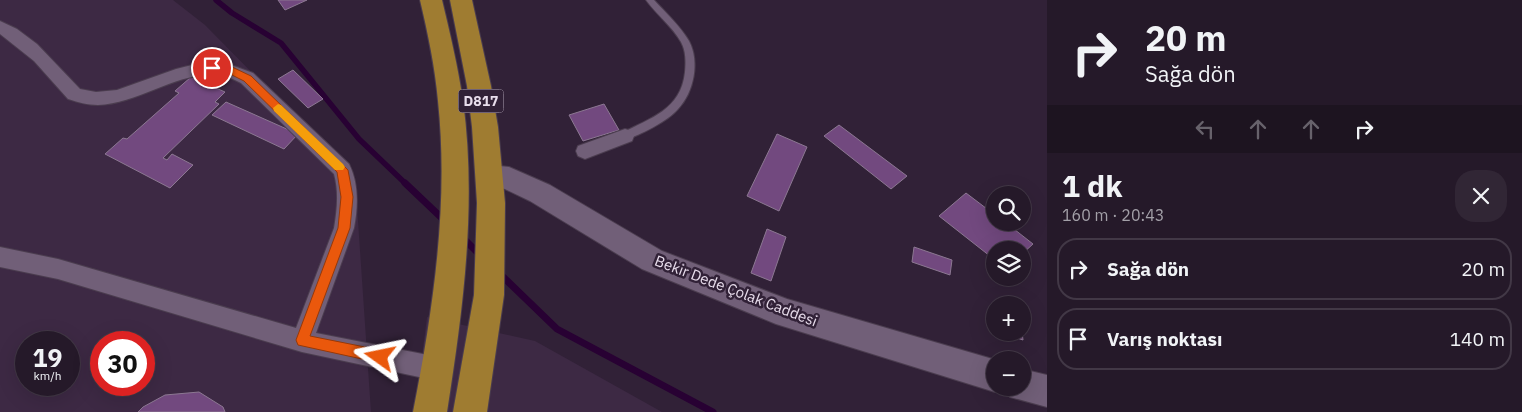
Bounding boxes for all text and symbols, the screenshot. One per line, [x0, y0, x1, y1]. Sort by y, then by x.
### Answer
text: 20 m [1145, 15, 1227, 61]
icon: right [1062, 20, 1127, 85]
pin [191, 47, 233, 89]
icon: arrive [198, 54, 226, 82]
text: Sağa dön [1145, 59, 1236, 88]
road number: D817 [458, 90, 504, 112]
icon: left [1191, 115, 1219, 143]
icon: ahead [1244, 115, 1272, 143]
icon: ahead [1297, 115, 1325, 143]
icon: right [1350, 115, 1378, 143]
text: 1 dk [1062, 166, 1123, 205]
button: close [1455, 170, 1507, 222]
map controls [986, 186, 1031, 396]
button: search [986, 186, 1031, 231]
text: 160 m · 20:43 [1062, 205, 1164, 225]
button: layers [986, 241, 1031, 286]
street label: Bekir Dede Çolak Caddesi [652, 251, 820, 330]
icon: right [1064, 255, 1092, 283]
text: Sağa dön [1107, 257, 1189, 281]
text: 20 m [1461, 257, 1505, 281]
button: + [986, 296, 1031, 341]
icon: arrive [1064, 325, 1092, 353]
text: Varış noktası [1107, 327, 1222, 351]
text: 140 m [1450, 327, 1505, 351]
position arrow [353, 330, 405, 382]
speed limit sign: 30 [90, 331, 155, 396]
text: 19 [32, 341, 63, 374]
button: − [986, 351, 1031, 396]
text: km/h [33, 368, 62, 383]

